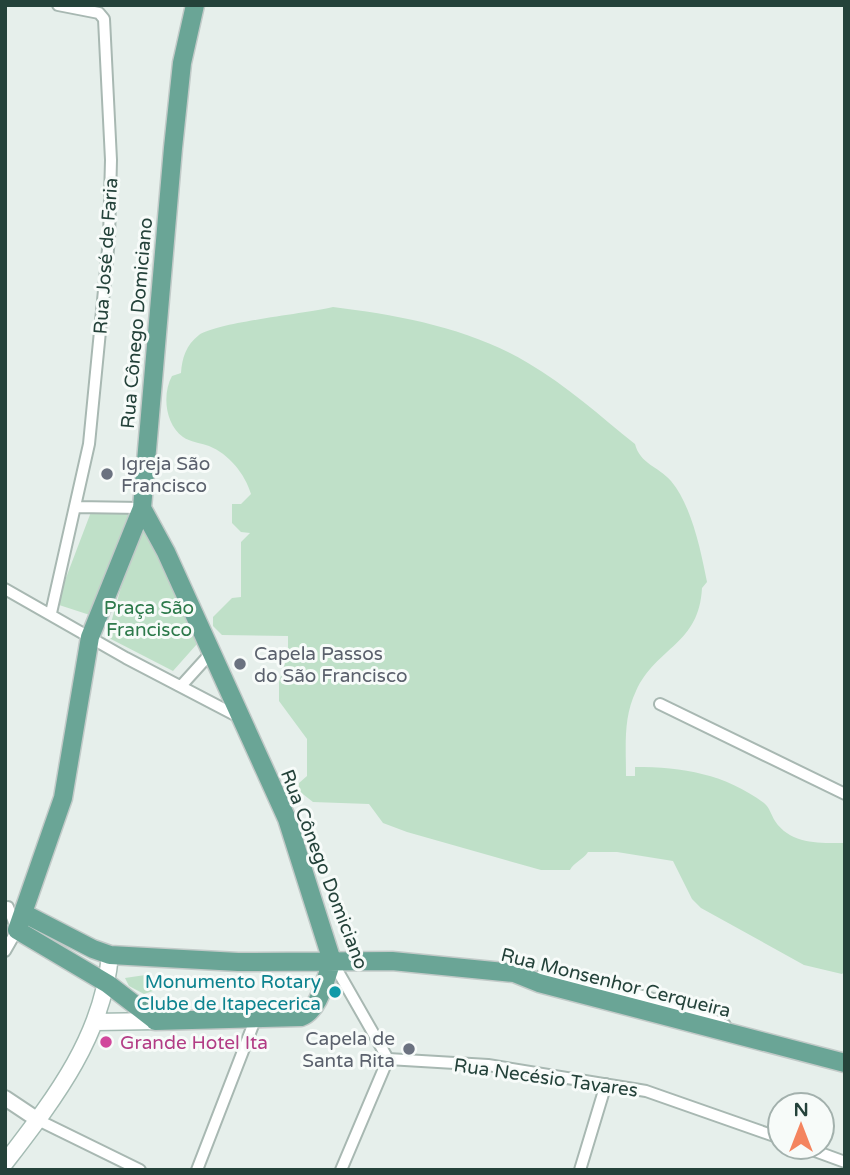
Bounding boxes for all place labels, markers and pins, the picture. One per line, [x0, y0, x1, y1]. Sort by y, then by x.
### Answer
place label: Igreja São Francisco [121, 453, 210, 497]
marker: Igreja São Francisco [99, 466, 115, 482]
place label: Capela Passos do São Francisco [254, 643, 408, 687]
marker: Capela Passos do São Francisco [232, 656, 248, 672]
place label: Monumento Rotary Clube de Itapecerica [137, 971, 321, 1015]
marker: Monumento Rotary Clube de Itapecerica [327, 984, 343, 1000]
place label: Capela de Santa Rita [302, 1028, 395, 1072]
place label: Grande Hotel Ita [120, 1032, 268, 1054]
marker: Grande Hotel Ita [98, 1034, 114, 1050]
marker: Capela de Santa Rita [401, 1041, 417, 1057]

